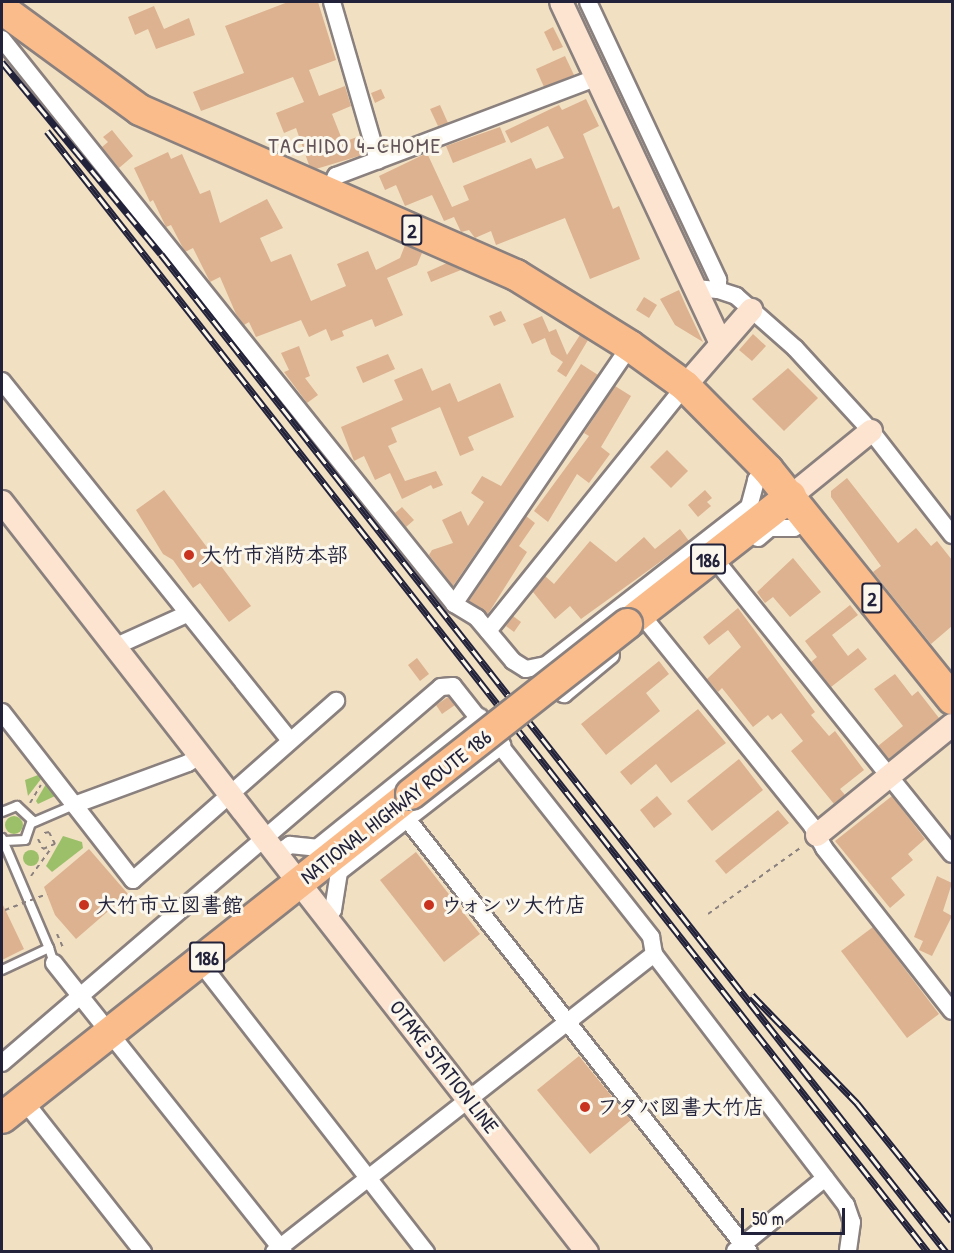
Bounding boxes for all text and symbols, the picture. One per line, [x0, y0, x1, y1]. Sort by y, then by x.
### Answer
district label: TACHIDO 4-CHOME [268, 133, 442, 159]
road number: 2 [400, 213, 424, 247]
place label: 大竹市消防本部 [201, 542, 348, 568]
road number: 186 [690, 542, 726, 576]
marker: 大竹市消防本部 [182, 548, 196, 562]
road number: 2 [860, 581, 884, 615]
street label: NATIONAL HIGHWAY ROUTE 186 [295, 725, 497, 889]
place label: 大竹市立図書館 [96, 892, 243, 918]
place label: ウォンツ大竹店 [441, 892, 588, 918]
marker: 大竹市立図書館 [77, 898, 91, 912]
marker: ウォンツ大竹店 [422, 898, 436, 912]
road number: 186 [189, 940, 225, 974]
street label: OTAKE STATION LINE [384, 995, 504, 1139]
place label: フタバ図書大竹店 [597, 1094, 765, 1120]
marker: フタバ図書大竹店 [578, 1100, 592, 1114]
scale bar [744, 1196, 848, 1234]
text: 50 m [752, 1206, 784, 1231]

